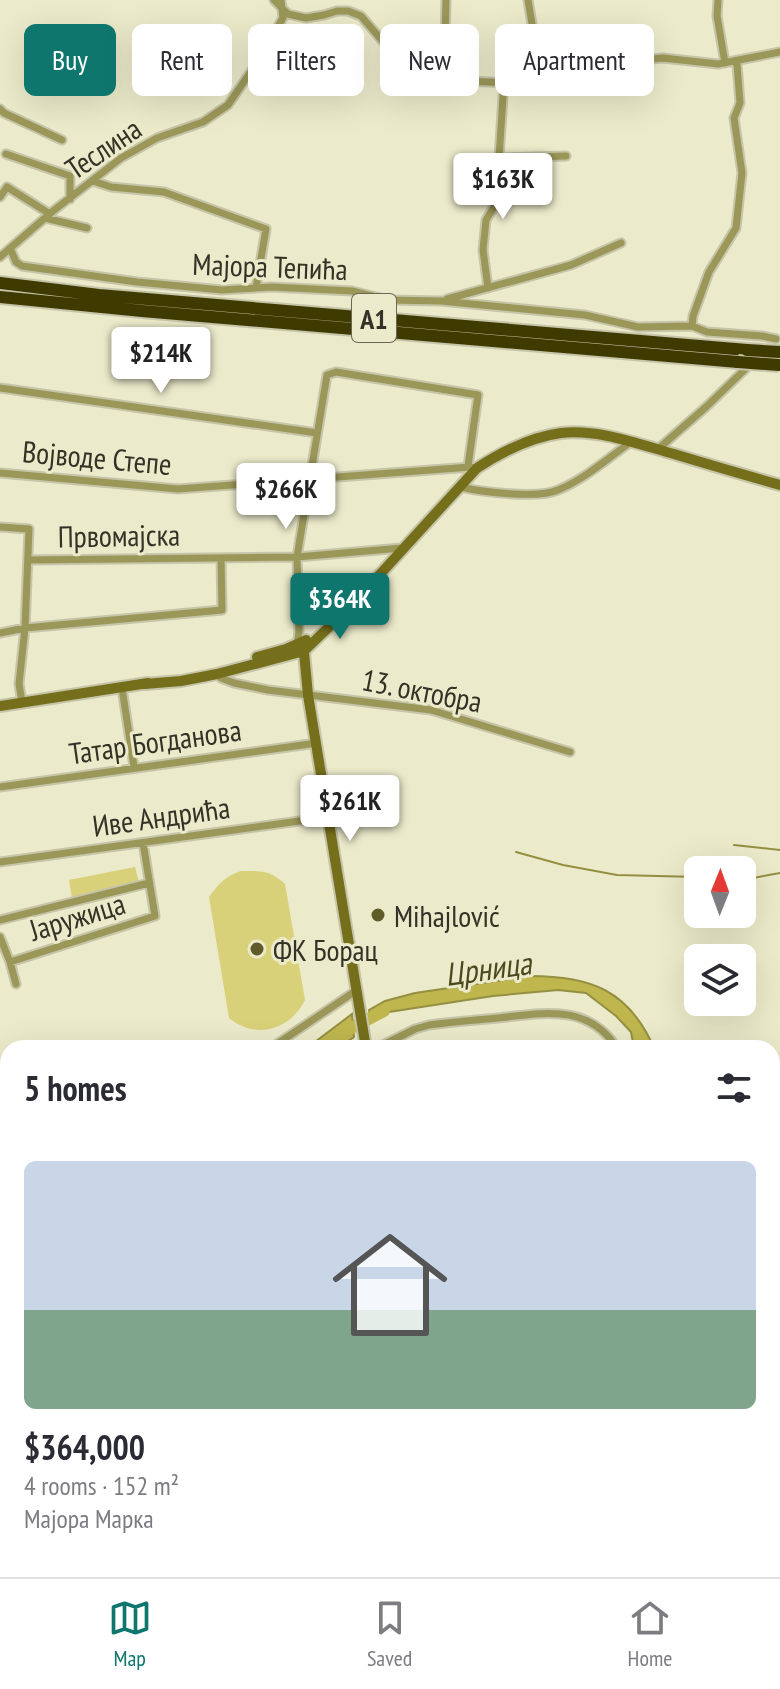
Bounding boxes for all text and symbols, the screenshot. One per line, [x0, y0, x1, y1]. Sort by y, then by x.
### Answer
chip: Buy [24, 24, 116, 96]
chip: Rent [132, 24, 232, 96]
chip: Filters [248, 24, 364, 96]
chip: New [380, 24, 479, 96]
chip: Apartment [495, 24, 654, 96]
street label: Теслина [58, 109, 148, 187]
pin: $163K [447, 153, 559, 221]
text: $163K [471, 162, 535, 195]
street label: Мајора Тепића [192, 244, 348, 288]
road number: A1 [352, 294, 396, 342]
pin: $214K [105, 327, 217, 395]
text: $214K [129, 336, 193, 369]
street label: Војводе Степе [21, 431, 173, 483]
pin: $266K [230, 463, 342, 531]
text: $266K [254, 472, 318, 505]
street label: Првомајска [58, 514, 180, 556]
pin: $364K [284, 573, 396, 641]
text: $364K [308, 582, 372, 615]
street label: 13. октобра [359, 659, 485, 721]
street label: Татар Богданова [66, 710, 244, 772]
pin: $261K [294, 775, 406, 843]
text: $261K [318, 784, 382, 817]
street label: Иве Андрића [90, 787, 232, 845]
north arrow [684, 856, 756, 928]
map controls [684, 856, 756, 1016]
street label: Јаружица [24, 883, 129, 949]
place label: Mihajlović [394, 896, 500, 935]
marker: Mihajlović [369, 906, 387, 924]
place label: ФК Борац [273, 930, 378, 969]
marker: ФК Борац [248, 940, 266, 958]
water label: Црница [442, 941, 536, 995]
button: layers [684, 944, 756, 1016]
text: 5 homes [24, 1066, 127, 1110]
icon: filters [712, 1066, 756, 1110]
icon: home [318, 1213, 462, 1357]
text: $364,000 [24, 1425, 145, 1469]
text: 4 rooms · 152 m² [24, 1469, 179, 1502]
text: Мајора Марка [24, 1502, 154, 1535]
tab: Map [108, 1596, 152, 1672]
tab: Saved [367, 1596, 412, 1672]
tab: Home [628, 1596, 672, 1672]

